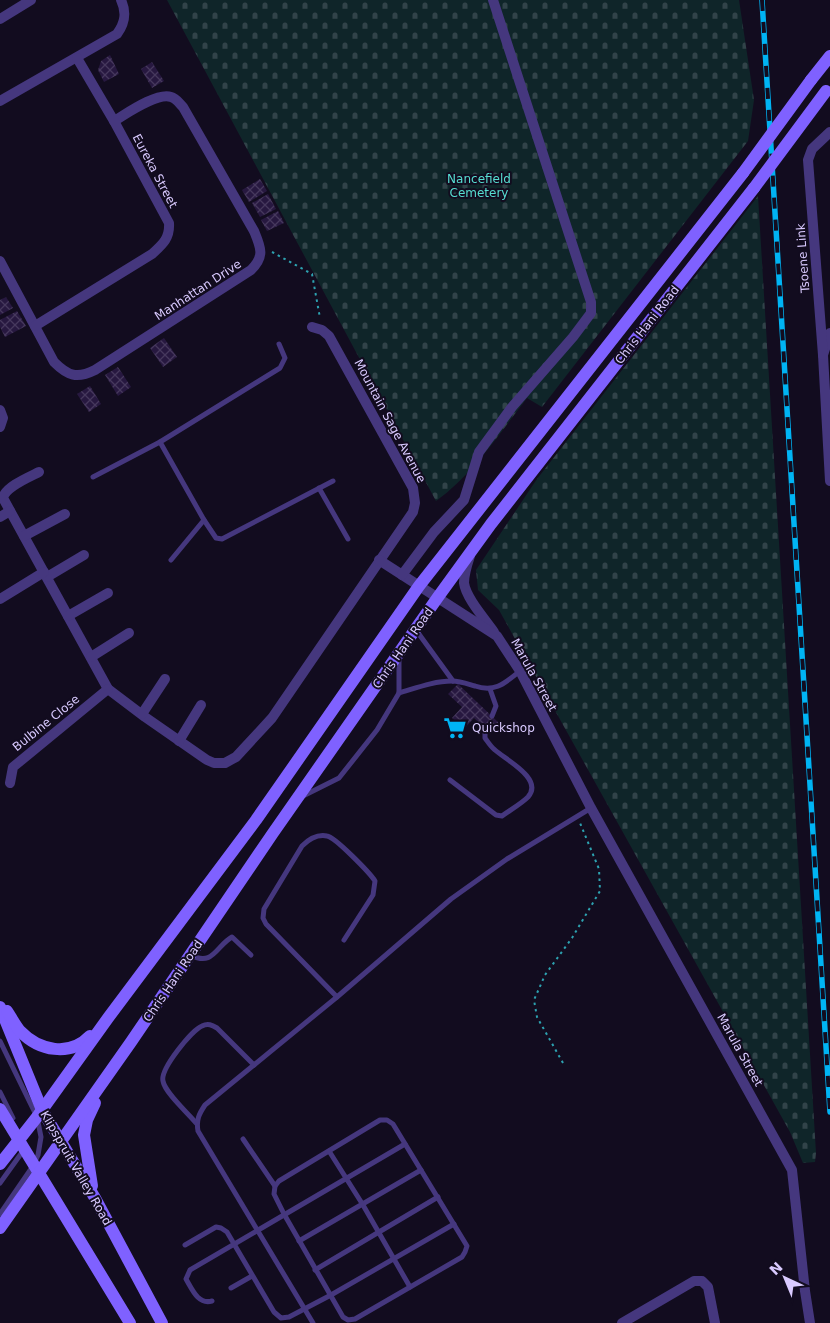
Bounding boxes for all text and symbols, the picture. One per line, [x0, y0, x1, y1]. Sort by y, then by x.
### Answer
street label: Eureka Street [130, 132, 180, 211]
park label: Nancefield Cemetery [447, 172, 511, 200]
street label: Tsoene Link [794, 223, 812, 294]
street label: Manhattan Drive [152, 257, 244, 323]
street label: Chris Hani Road [612, 283, 682, 367]
street label: Mountain Sage Avenue [351, 357, 429, 485]
street label: Chris Hani Road [370, 605, 436, 691]
street label: Marula Street [508, 636, 560, 714]
street label: Bulbine Close [10, 692, 82, 754]
supermarket icon: Quickshop [442, 715, 468, 741]
place label: Quickshop [472, 721, 535, 735]
street label: Chris Hani Road [140, 937, 206, 1025]
street label: Marula Street [714, 1011, 766, 1089]
street label: Klipspruit Valley Road [37, 1108, 115, 1228]
north arrow [760, 1253, 810, 1303]
text: N [766, 1259, 786, 1278]

